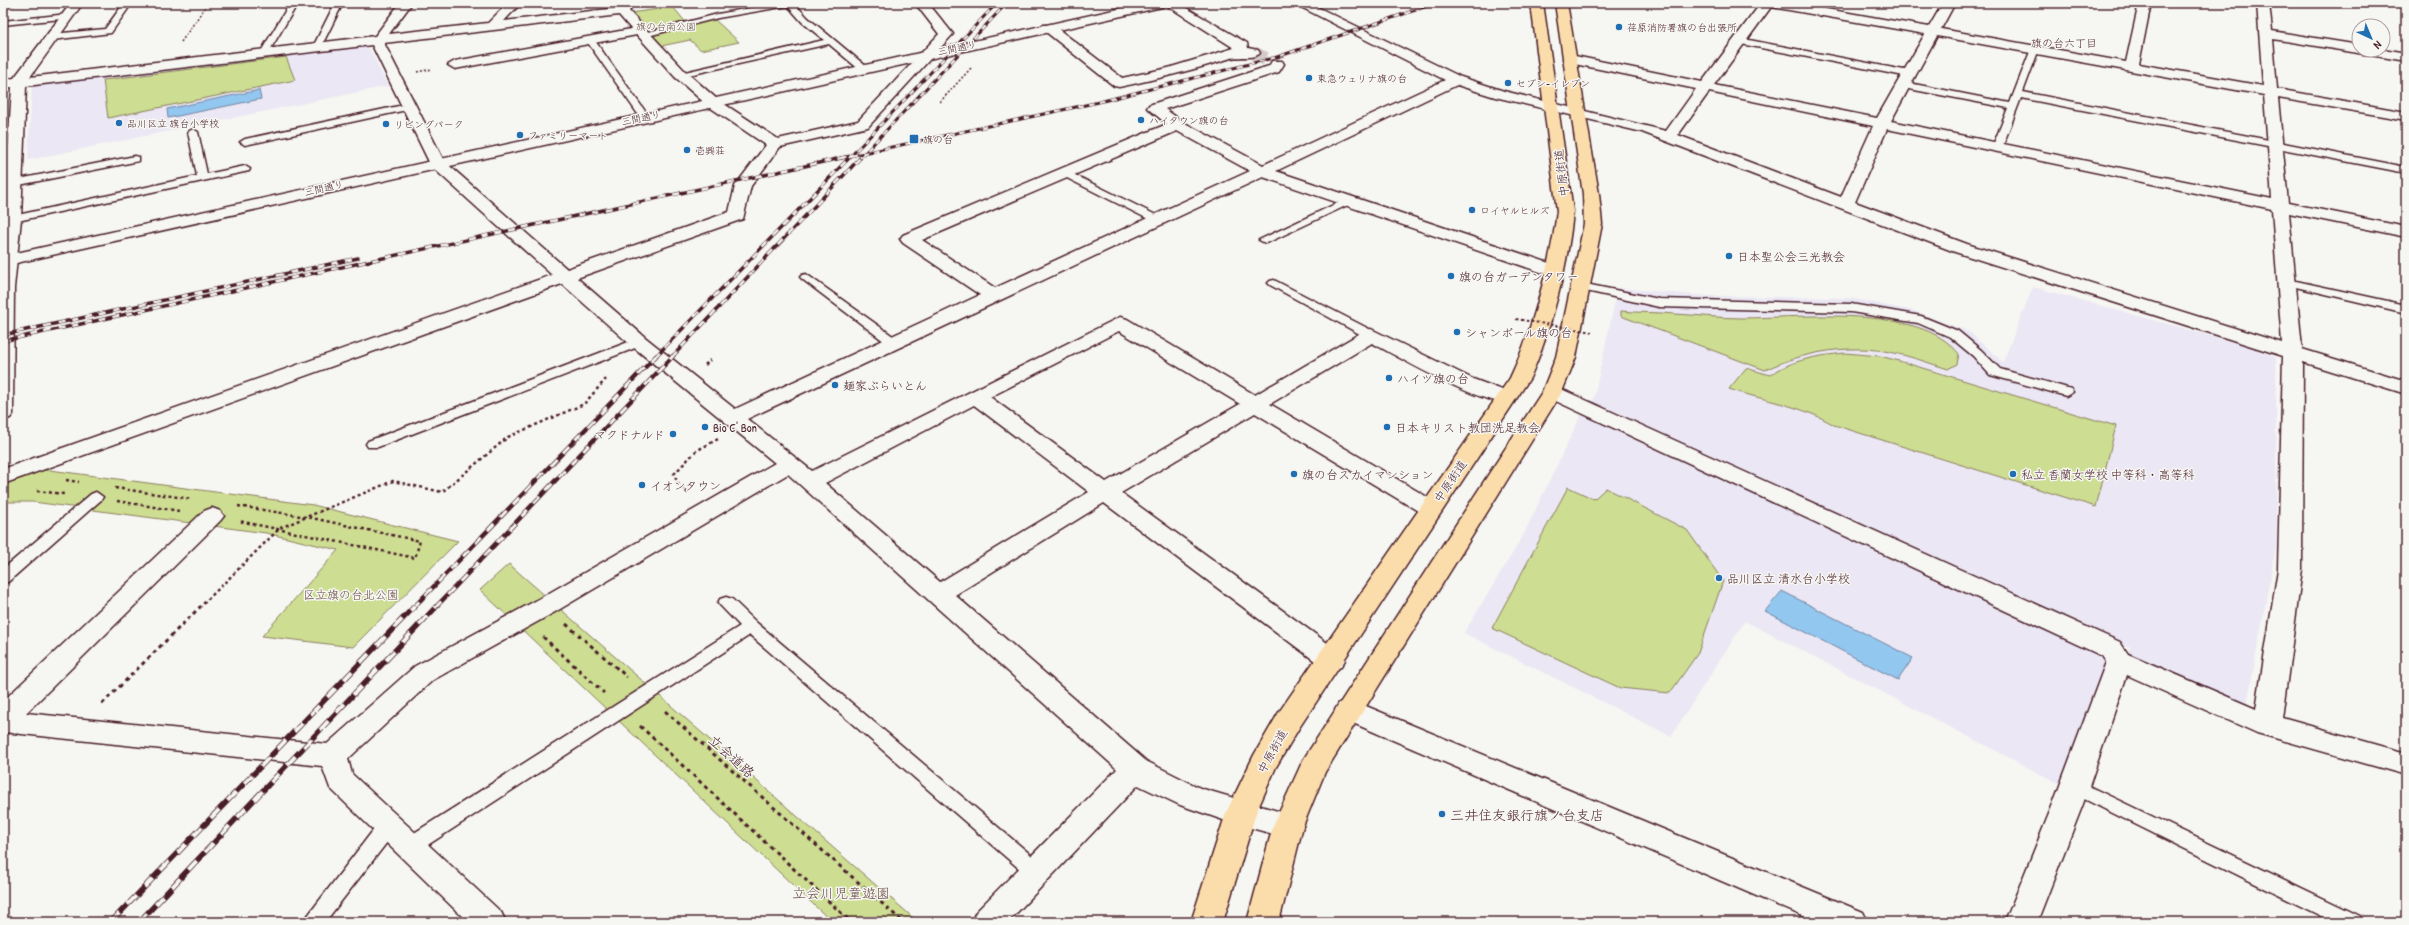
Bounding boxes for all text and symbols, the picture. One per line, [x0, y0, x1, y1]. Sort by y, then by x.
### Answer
north arrow [2351, 18, 2391, 58]
park label: 旗の台南公園 [636, 20, 696, 33]
place label: 荏原消防署旗の台出張所 [1627, 21, 1737, 34]
marker: 荏原消防署旗の台出張所 [1614, 22, 1624, 32]
district label: 旗の台六丁目 [2031, 36, 2097, 50]
street label: 三間通り [936, 37, 978, 59]
text: N [2371, 38, 2385, 52]
place label: 東急ウェリナ旗の台 [1317, 72, 1407, 85]
marker: 東急ウェリナ旗の台 [1304, 73, 1314, 83]
place label: セブン-イレブン [1516, 77, 1590, 90]
marker: セブン-イレブン [1503, 78, 1513, 88]
street label: 三間通り [620, 107, 662, 129]
place label: ハイタウン旗の台 [1149, 114, 1228, 127]
marker: ハイタウン旗の台 [1136, 115, 1146, 125]
place label: 品川区立 旗台小学校 [127, 117, 219, 130]
marker: 品川区立 旗台小学校 [114, 118, 124, 128]
place label: リビングパーク [394, 118, 464, 131]
marker: リビングパーク [381, 119, 391, 129]
place label: ファミリーマート [528, 129, 608, 142]
marker: ファミリーマート [515, 130, 525, 140]
marker: 旗の台 [908, 133, 920, 145]
place label: 旗の台 [923, 133, 953, 146]
place label: 壱興荘 [695, 144, 725, 157]
marker: 壱興荘 [682, 145, 692, 155]
street label: 中原街道 [1550, 148, 1572, 198]
street label: 三間通り [303, 177, 345, 199]
place label: ロイヤルヒルズ [1480, 204, 1550, 217]
marker: ロイヤルヒルズ [1467, 205, 1477, 215]
place label: 日本聖公会三光教会 [1737, 248, 1845, 265]
marker: 日本聖公会三光教会 [1724, 251, 1734, 261]
place label: 旗の台ガーデンタワー [1459, 268, 1579, 285]
marker: 旗の台ガーデンタワー [1446, 271, 1456, 281]
place label: シャンボール旗の台 [1465, 324, 1572, 341]
marker: シャンボール旗の台 [1452, 327, 1462, 337]
place label: ハイツ旗の台 [1397, 370, 1469, 387]
marker: ハイツ旗の台 [1384, 373, 1394, 383]
place label: 麺家ぶらいとん [843, 377, 927, 394]
marker: 麺家ぶらいとん [830, 380, 840, 390]
place label: Bio C' Bon [713, 419, 757, 436]
place label: 日本キリスト教団洗足教会 [1395, 419, 1540, 436]
marker: Bio C' Bon [700, 422, 710, 432]
marker: 日本キリスト教団洗足教会 [1382, 422, 1392, 432]
place label: マクドナルド [594, 426, 665, 443]
marker: マクドナルド [668, 429, 678, 439]
street label: 中原街道 [1430, 456, 1470, 506]
place label: 旗の台スカイマンション [1302, 466, 1434, 483]
place label: 私立 香蘭女学校 中等科・高等科 [2021, 466, 2195, 483]
marker: 旗の台スカイマンション [1289, 469, 1299, 479]
marker: 私立 香蘭女学校 中等科・高等科 [2008, 469, 2018, 479]
place label: イオンタウン [650, 477, 721, 494]
marker: イオンタウン [637, 480, 647, 490]
place label: 品川区立 清水台小学校 [1727, 570, 1850, 587]
marker: 品川区立 清水台小学校 [1714, 573, 1724, 583]
park label: 区立旗の台北公園 [303, 586, 399, 603]
street label: 中原街道 [1253, 726, 1291, 776]
street label: 立会道路 [705, 730, 759, 782]
place label: 三井住友銀行旗ノ台支店 [1450, 805, 1604, 824]
marker: 三井住友銀行旗ノ台支店 [1437, 809, 1447, 819]
park label: 立会川児童遊園 [792, 883, 890, 902]

